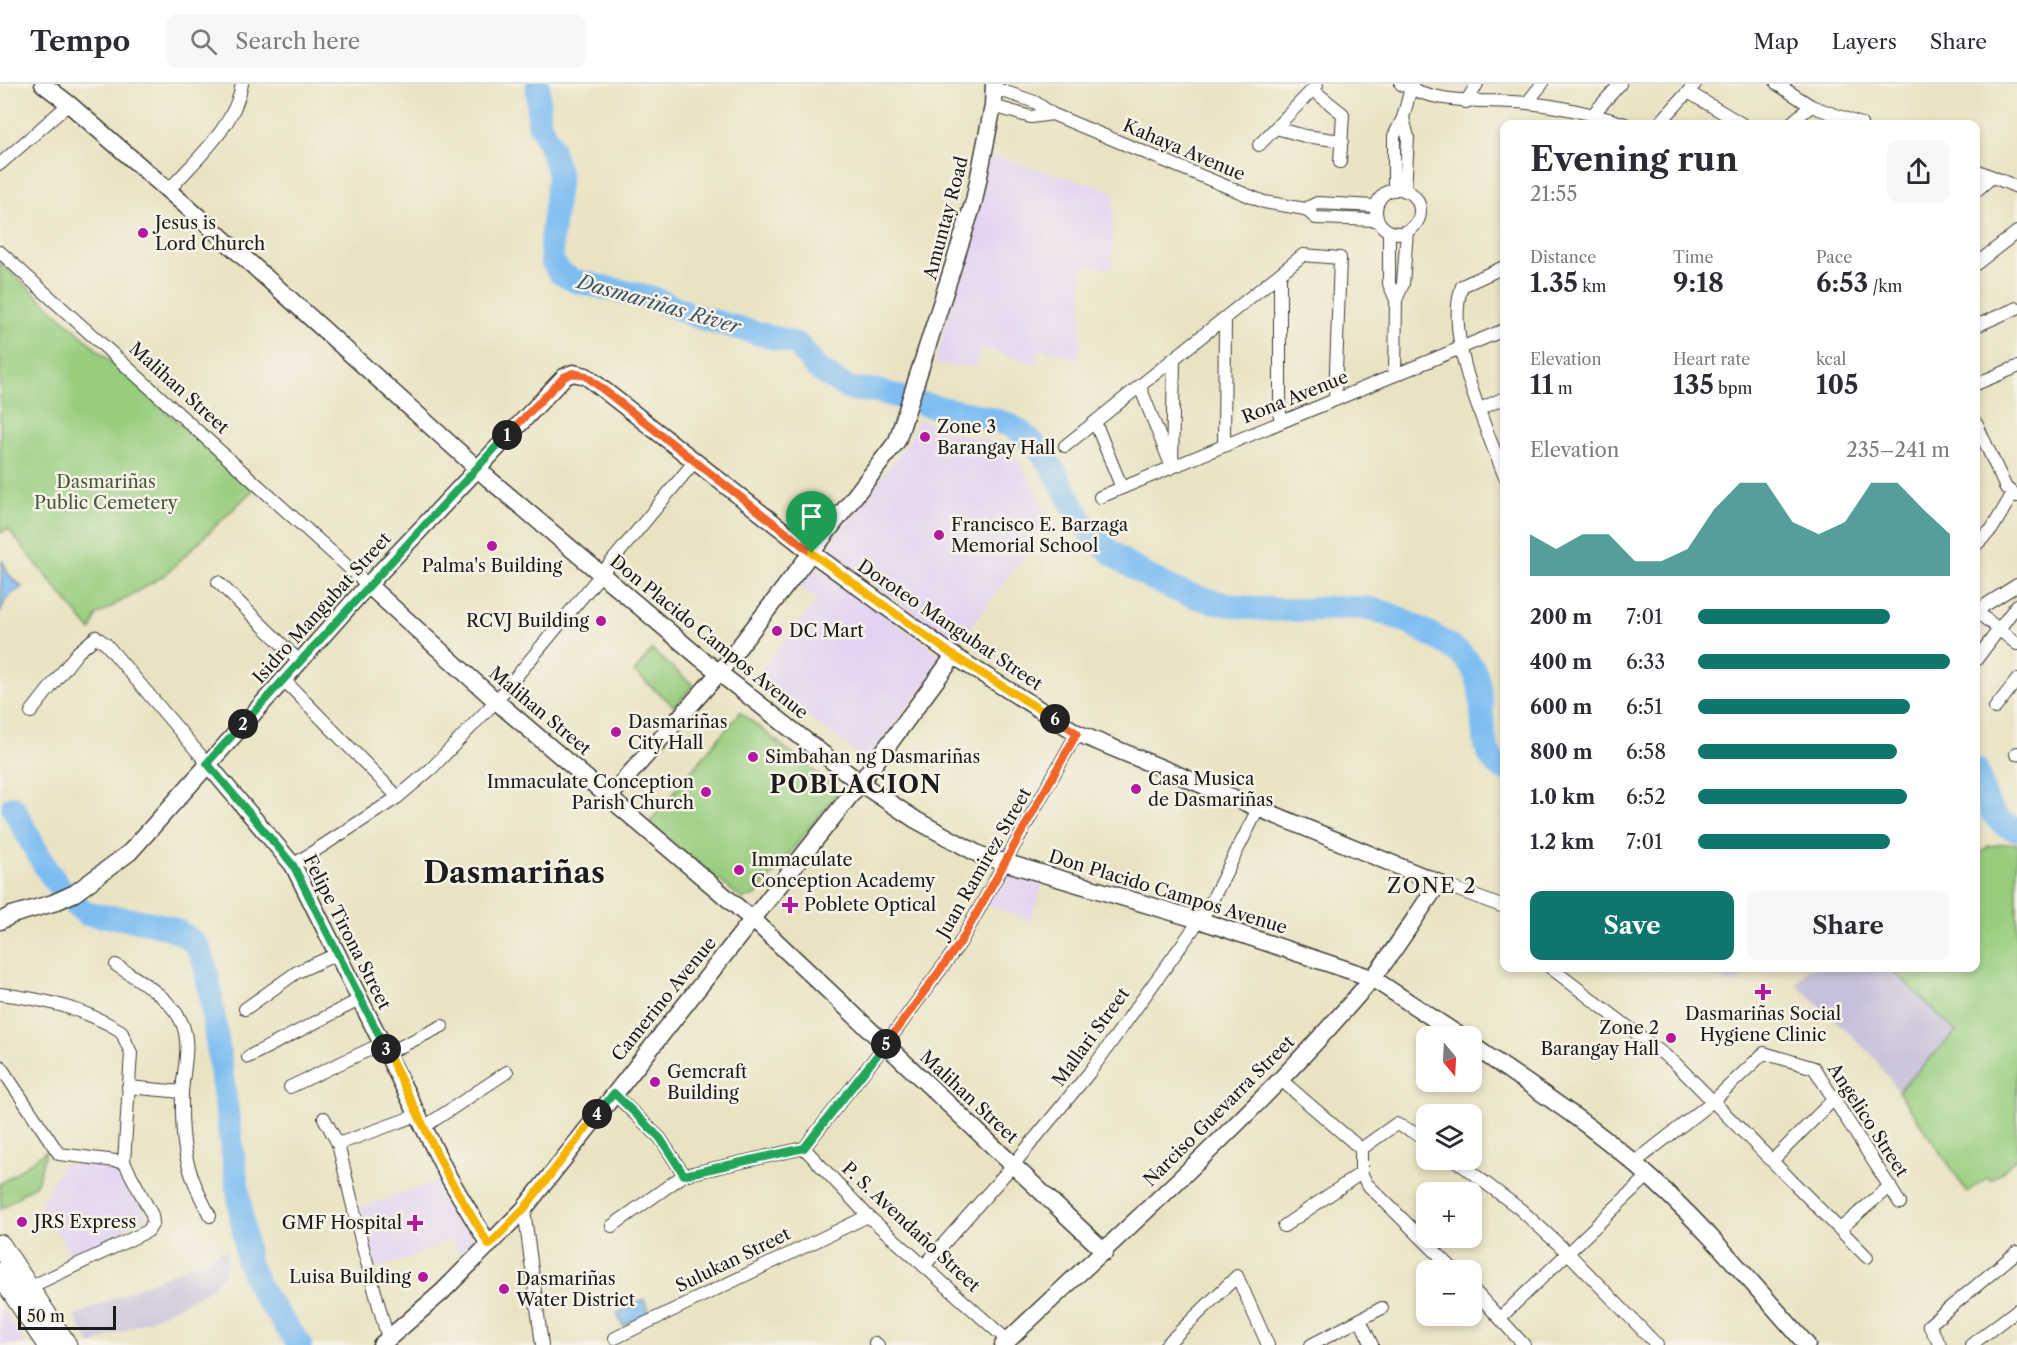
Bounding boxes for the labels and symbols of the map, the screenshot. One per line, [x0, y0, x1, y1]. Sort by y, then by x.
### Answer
street label: Kahaya Avenue [1120, 114, 1248, 186]
street label: Amuntay Road [919, 154, 973, 283]
place label: Jesus is Lord Church [152, 212, 265, 255]
marker: Jesus is Lord Church [136, 226, 150, 240]
water label: Dasmariñas River [573, 269, 745, 339]
street label: Malihan Street [125, 338, 234, 439]
street label: Rona Avenue [1239, 366, 1351, 428]
place label: Zone 3 Barangay Hall [937, 416, 1056, 459]
pin: 1 [492, 420, 522, 450]
marker: Zone 3 Barangay Hall [918, 430, 932, 444]
park label: Dasmariñas Public Cemetery [34, 471, 179, 514]
pin [786, 491, 837, 553]
place label: Francisco E. Barzaga Memorial School [951, 514, 1129, 557]
street label: Isidro Mangubat Street [248, 527, 396, 688]
marker: Francisco E. Barzaga Memorial School [932, 528, 946, 542]
marker: Palma's Building [485, 539, 499, 553]
street label: Don Placido Campos Avenue [606, 550, 812, 724]
place label: Palma's Building [422, 555, 563, 577]
street label: Doroteo Mangubat Street [853, 555, 1047, 695]
place label: RCVJ Building [466, 610, 589, 632]
marker: RCVJ Building [594, 614, 608, 628]
place label: DC Mart [789, 620, 864, 642]
marker: DC Mart [770, 624, 784, 638]
street label: Malihan Street [485, 662, 596, 760]
pin: 6 [1040, 704, 1070, 734]
pin: 2 [228, 709, 258, 739]
place label: Dasmariñas City Hall [628, 711, 728, 754]
marker: Dasmariñas City Hall [609, 725, 623, 739]
place label: Simbahan ng Dasmariñas [765, 746, 980, 768]
marker: Simbahan ng Dasmariñas [746, 750, 760, 764]
place label: Casa Musica de Dasmariñas [1148, 768, 1273, 811]
district label: POBLACION [770, 770, 942, 799]
place label: Immaculate Conception Parish Church [487, 771, 694, 814]
marker: Casa Musica de Dasmariñas [1129, 782, 1143, 796]
street label: Juan Ramirez Street [930, 783, 1036, 945]
marker: Immaculate Conception Parish Church [699, 785, 713, 799]
street label: Don Placido Campos Avenue [1046, 845, 1290, 939]
place label: Immaculate Conception Academy [751, 849, 936, 892]
street label: Felipe Tirona Street [298, 851, 396, 1014]
district label: Dasmariñas [423, 854, 605, 891]
marker: Immaculate Conception Academy [732, 863, 746, 877]
district label: ZONE 2 [1387, 873, 1477, 898]
place label: Poblete Optical [804, 894, 936, 916]
marker: Poblete Optical [781, 896, 799, 914]
street label: Camerino Avenue [607, 932, 721, 1066]
street label: Mallari Street [1048, 983, 1135, 1091]
marker: Dasmariñas Social Hygiene Clinic [1754, 983, 1772, 1001]
place label: Dasmariñas Social Hygiene Clinic [1685, 1003, 1841, 1046]
place label: Zone 2 Barangay Hall [1540, 1017, 1659, 1060]
north arrow [1416, 1026, 1482, 1092]
pin: 5 [871, 1029, 901, 1059]
street label: Narciso Guevarra Street [1139, 1031, 1299, 1191]
marker: Zone 2 Barangay Hall [1664, 1031, 1678, 1045]
pin: 3 [371, 1034, 401, 1064]
street label: Malihan Street [915, 1046, 1023, 1149]
street label: Angelico Street [1822, 1058, 1913, 1182]
place label: Gemcraft Building [667, 1061, 748, 1104]
marker: Gemcraft Building [648, 1075, 662, 1089]
pin: 4 [582, 1099, 612, 1129]
street label: P. S. Avendaño Street [837, 1157, 985, 1297]
place label: JRS Express [31, 1211, 136, 1233]
place label: GMF Hospital [282, 1212, 402, 1234]
marker: GMF Hospital [406, 1214, 424, 1232]
marker: JRS Express [15, 1215, 29, 1229]
street label: Sulukan Street [672, 1222, 795, 1297]
place label: Luisa Building [289, 1266, 411, 1288]
place label: Dasmariñas Water District [515, 1268, 636, 1311]
marker: Luisa Building [416, 1270, 430, 1284]
marker: Dasmariñas Water District [497, 1282, 511, 1296]
scale bar [18, 1303, 116, 1330]

